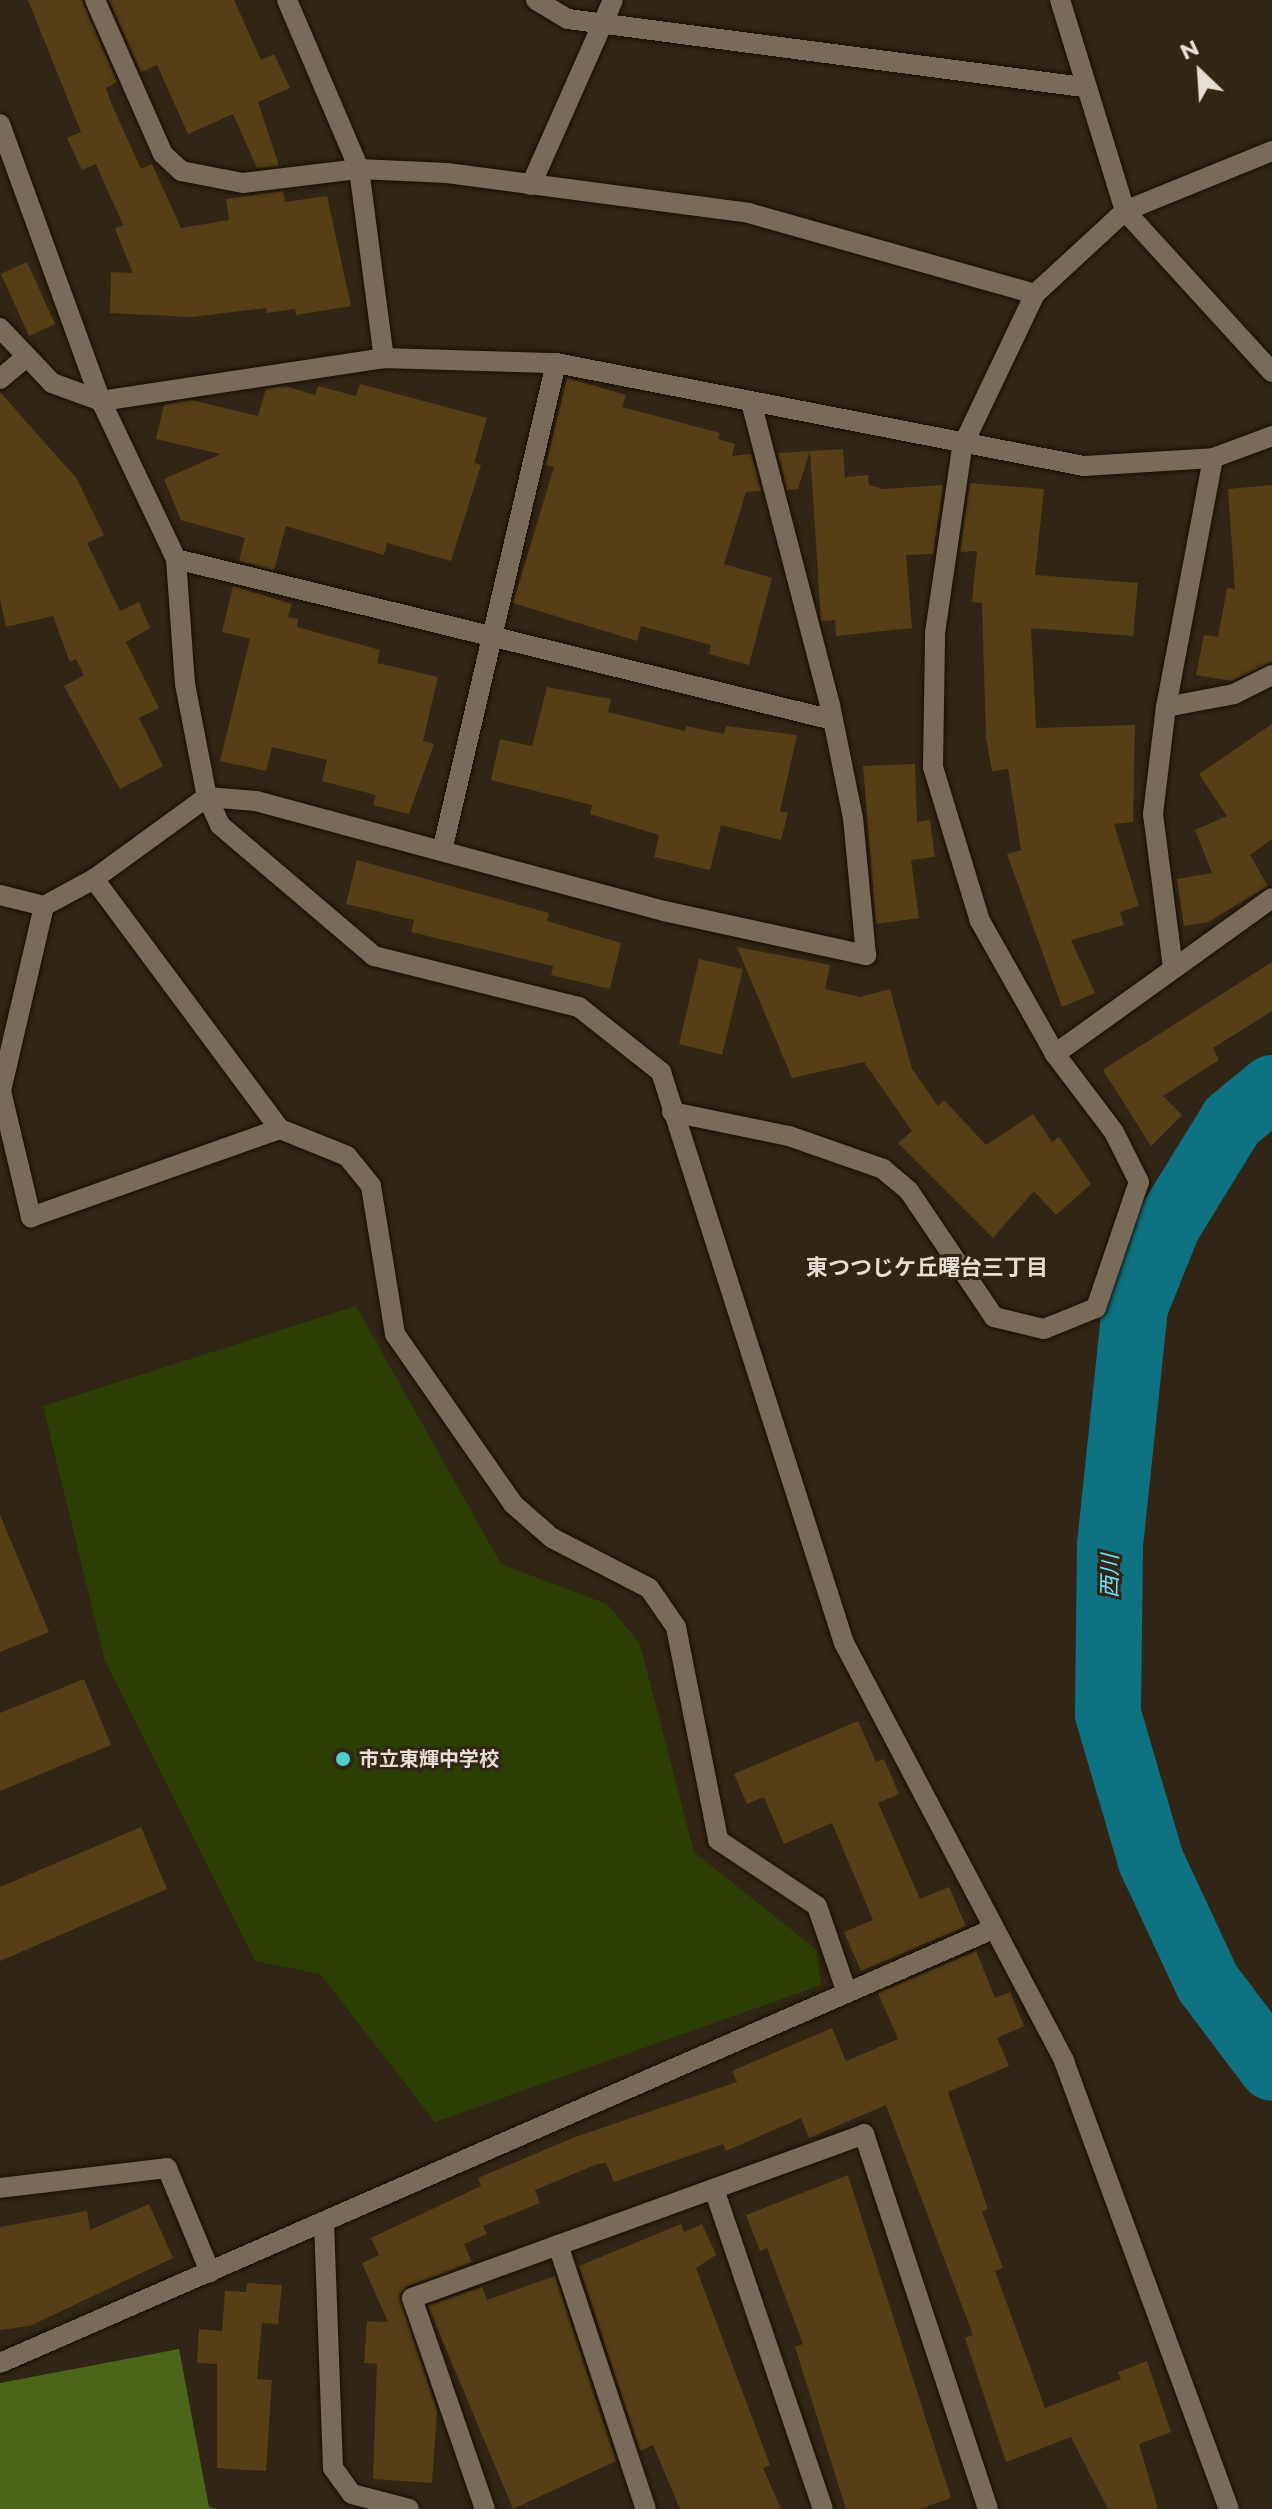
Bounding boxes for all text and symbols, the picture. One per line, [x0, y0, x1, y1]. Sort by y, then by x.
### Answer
north arrow [1160, 32, 1240, 112]
text: N [1176, 34, 1203, 66]
district label: 東つつじケ丘曙台三丁目 [806, 1255, 1048, 1281]
water label: 西川 [1096, 1554, 1124, 1598]
place label: 市立東輝中学校 [359, 1747, 499, 1771]
marker: 市立東輝中学校 [334, 1750, 352, 1768]

